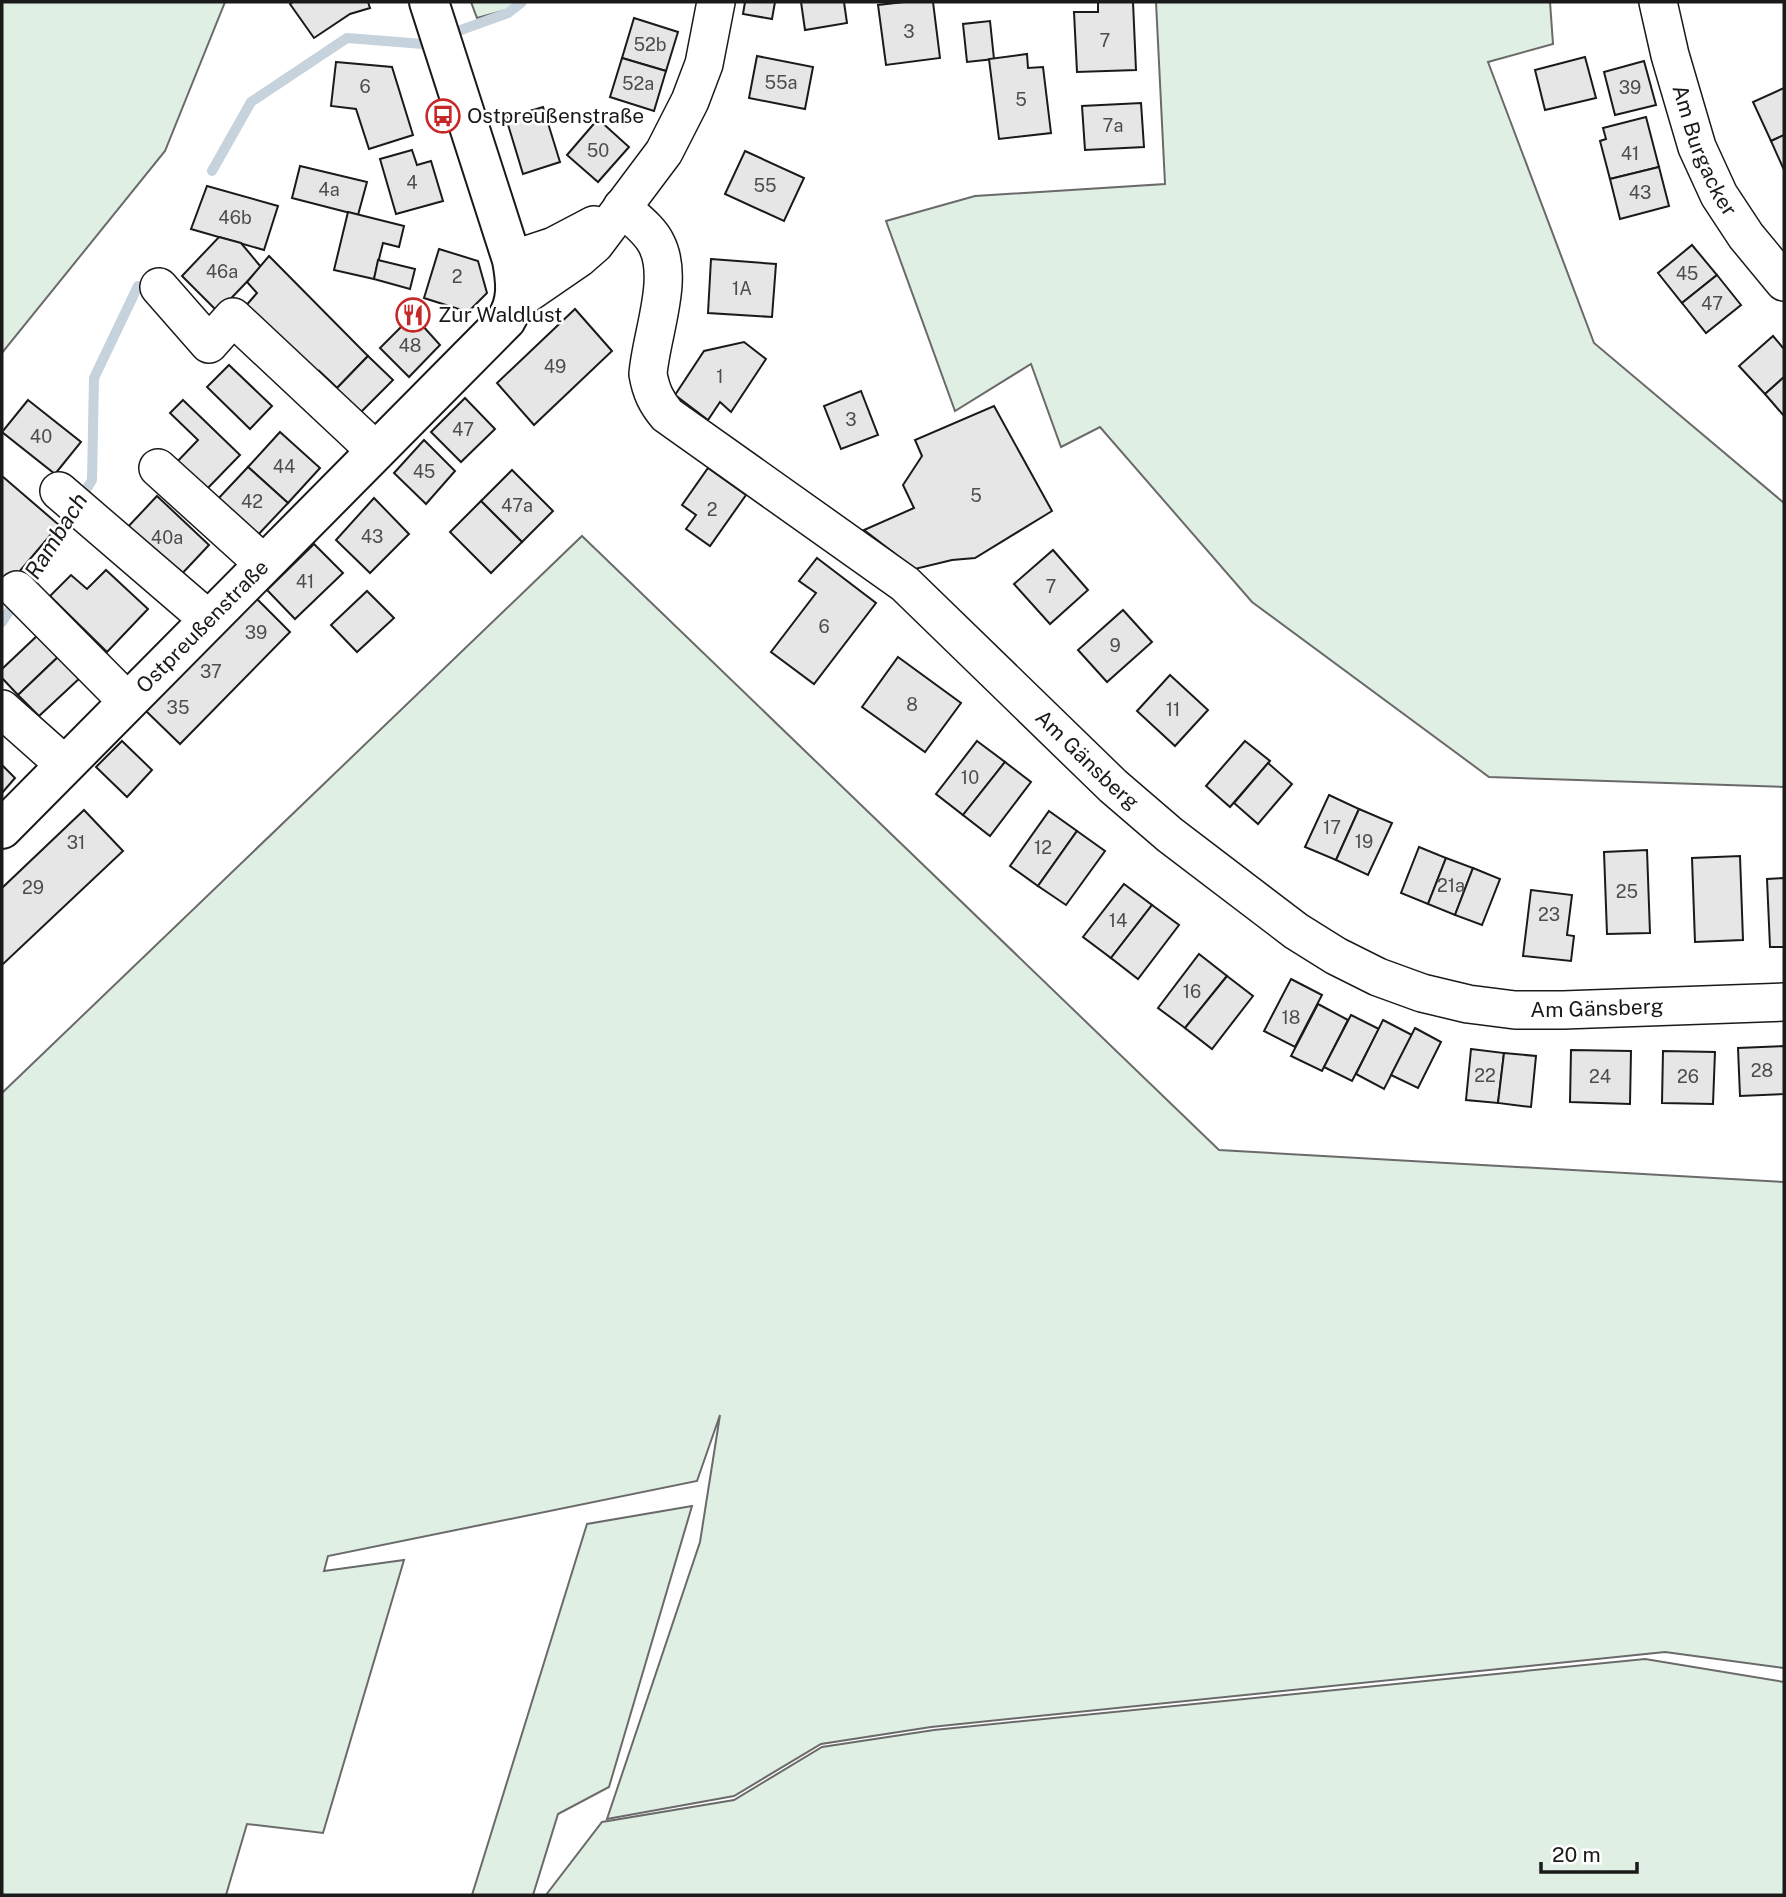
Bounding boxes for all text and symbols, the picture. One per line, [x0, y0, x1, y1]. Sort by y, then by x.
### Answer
house number: 3 [903, 21, 915, 42]
house number: 7 [1100, 30, 1110, 51]
house number: 52b [634, 34, 667, 55]
house number: 55a [764, 72, 798, 93]
house number: 52a [622, 73, 654, 94]
house number: 6 [359, 76, 371, 97]
house number: 39 [1619, 77, 1641, 98]
street label: Am Burgacker [1667, 82, 1742, 221]
house number: 5 [1015, 89, 1027, 110]
bus stop icon: Ostpreußenstraße [424, 97, 462, 135]
place label: Ostpreußenstraße [467, 103, 644, 128]
house number: 7a [1103, 115, 1123, 136]
house number: 50 [587, 140, 609, 161]
house number: 41 [1621, 143, 1639, 164]
house number: 4 [406, 172, 418, 193]
house number: 55 [753, 175, 777, 196]
house number: 4a [318, 179, 340, 200]
house number: 43 [1629, 182, 1651, 203]
house number: 46b [218, 207, 252, 228]
house number: 46a [206, 261, 238, 282]
house number: 45 [1676, 263, 1698, 284]
house number: 2 [452, 266, 462, 287]
house number: 1A [732, 278, 752, 299]
house number: 47 [1701, 293, 1723, 314]
restaurant icon: Zur Waldlust [394, 296, 432, 334]
place label: Zur Waldlust [438, 302, 562, 327]
house number: 48 [399, 335, 421, 356]
house number: 49 [544, 356, 566, 377]
house number: 1 [716, 366, 724, 387]
house number: 3 [845, 409, 857, 430]
house number: 47 [452, 419, 474, 440]
house number: 40 [30, 426, 52, 447]
house number: 44 [273, 456, 295, 477]
house number: 45 [413, 461, 435, 482]
house number: 5 [970, 485, 982, 506]
water label: Rambach [19, 488, 93, 584]
house number: 42 [241, 491, 263, 512]
house number: 47a [501, 495, 533, 516]
house number: 2 [707, 499, 717, 520]
house number: 43 [361, 526, 383, 547]
house number: 40a [151, 527, 183, 548]
street label: Ostpreußenstraße [131, 554, 273, 698]
house number: 41 [296, 571, 314, 592]
house number: 7 [1046, 576, 1056, 597]
house number: 6 [818, 616, 830, 637]
house number: 39 [245, 622, 267, 643]
house number: 9 [1109, 635, 1121, 656]
house number: 37 [200, 661, 222, 682]
house number: 8 [906, 694, 918, 715]
house number: 35 [167, 697, 189, 718]
house number: 11 [1166, 699, 1180, 720]
street label: Am Gänsberg [1030, 705, 1144, 815]
house number: 10 [961, 767, 979, 788]
house number: 17 [1323, 817, 1341, 838]
house number: 19 [1355, 831, 1373, 852]
house number: 31 [67, 832, 85, 853]
house number: 12 [1034, 837, 1052, 858]
house number: 21a [1437, 875, 1465, 896]
house number: 29 [22, 877, 44, 898]
house number: 25 [1616, 881, 1638, 902]
house number: 23 [1538, 904, 1560, 925]
house number: 14 [1109, 910, 1127, 931]
house number: 16 [1183, 981, 1201, 1002]
street label: Am Gänsberg [1530, 993, 1664, 1022]
house number: 18 [1282, 1007, 1300, 1028]
house number: 28 [1751, 1060, 1773, 1081]
house number: 22 [1474, 1065, 1496, 1086]
house number: 24 [1589, 1066, 1611, 1087]
house number: 26 [1677, 1066, 1699, 1087]
scale bar [1541, 1830, 1637, 1874]
text: 20 m [1552, 1842, 1601, 1867]

